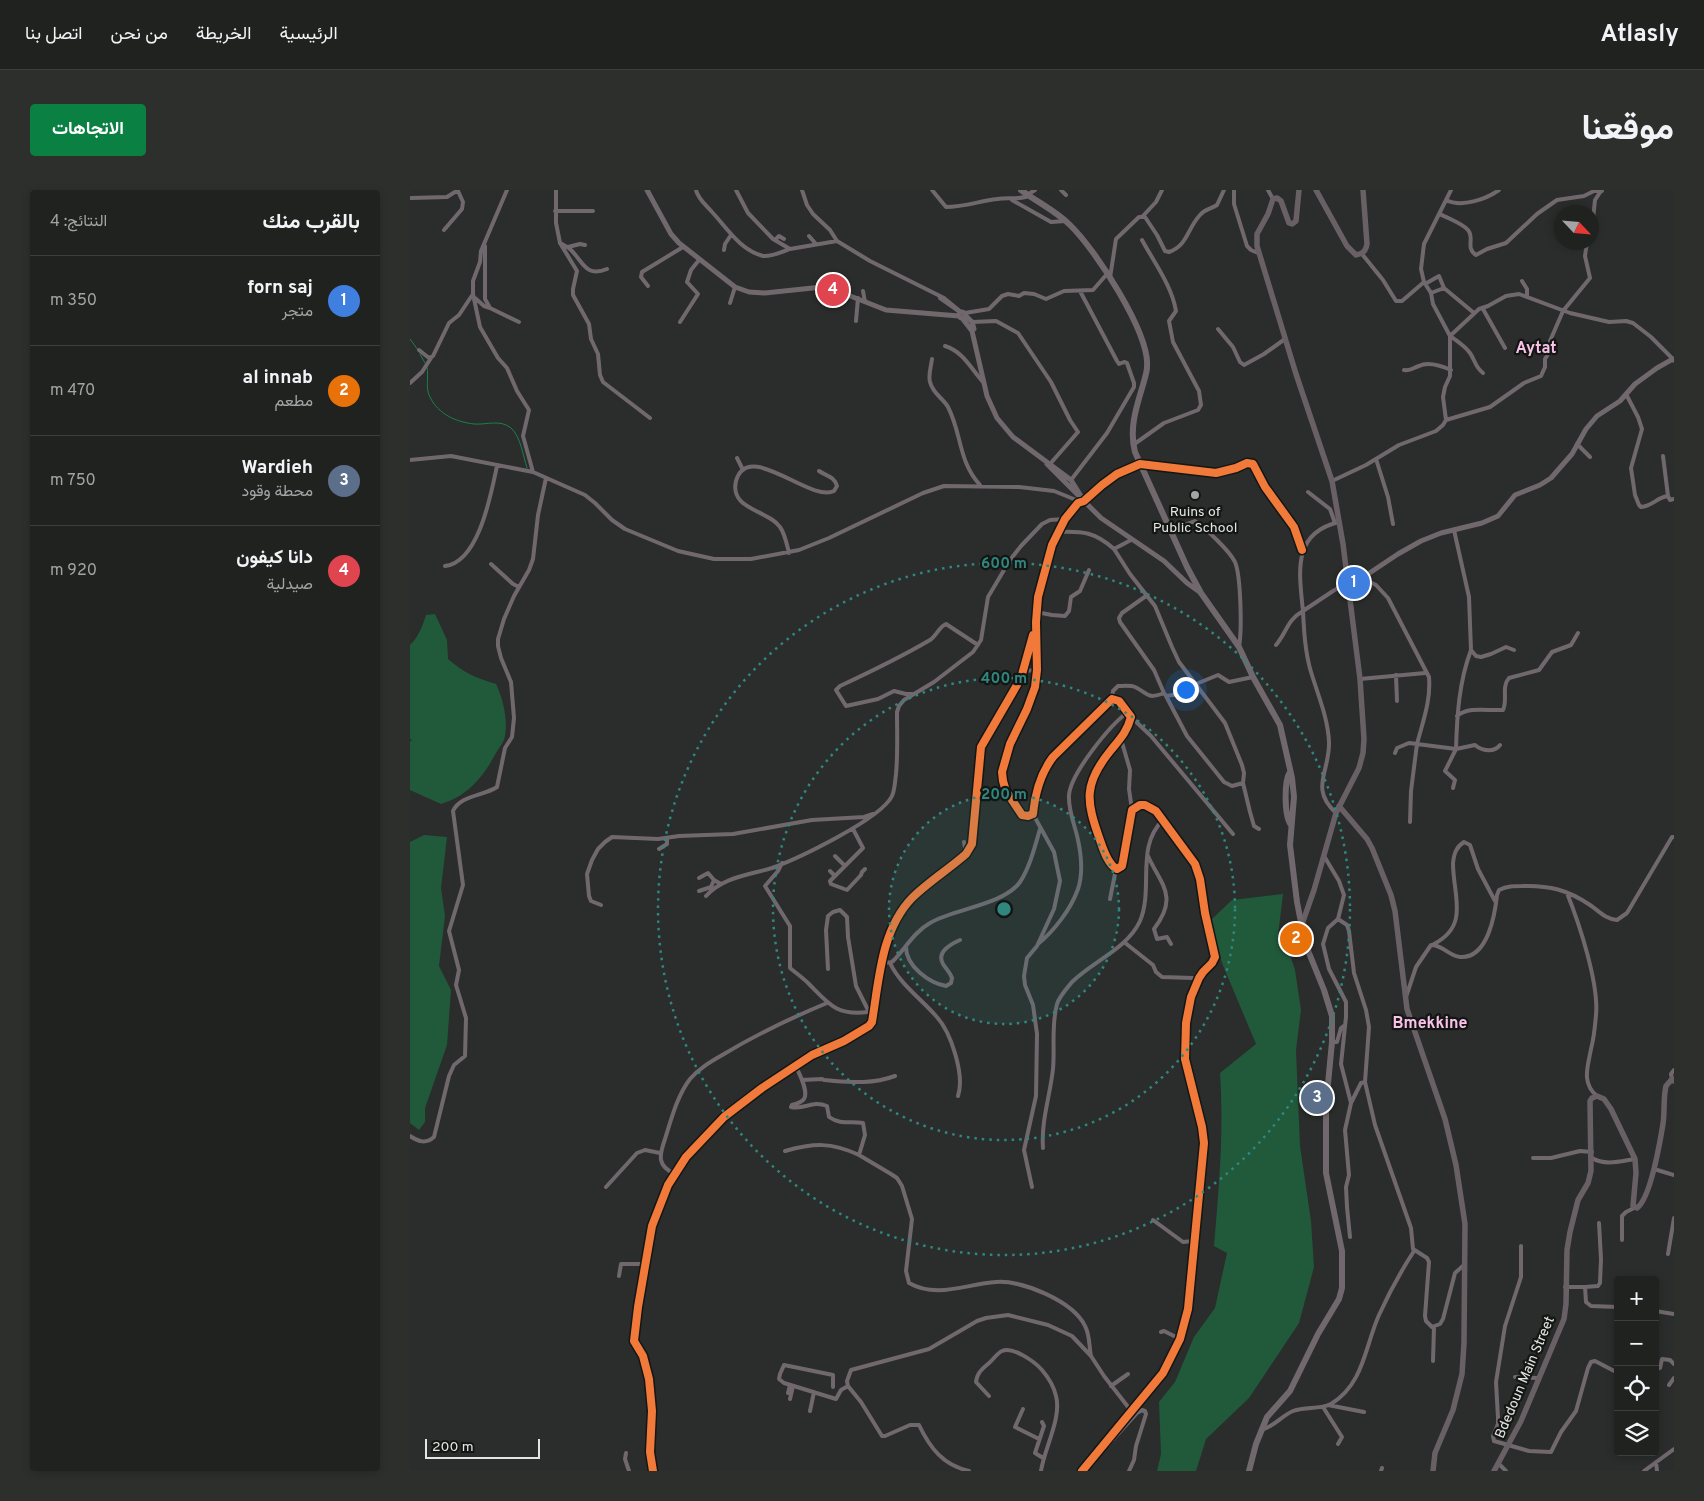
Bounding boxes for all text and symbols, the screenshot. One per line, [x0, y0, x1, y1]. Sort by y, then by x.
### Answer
text: Atlasly [1600, 20, 1679, 50]
text: اتصل بنا [25, 23, 83, 46]
text: من نحن [111, 23, 168, 46]
text: الخريطة [196, 23, 251, 46]
text: الرئيسية [279, 23, 338, 46]
button: الاتجاهات [30, 104, 146, 156]
text: موقعنا [1581, 108, 1674, 152]
north arrow [1554, 205, 1599, 250]
text: بالقرب منك [263, 209, 360, 236]
text: النتائج: 4 [50, 212, 107, 232]
pin: 4 [817, 271, 849, 309]
text: forn saj [247, 276, 313, 300]
text: 350 m [50, 291, 97, 311]
text: 1 [341, 291, 347, 311]
text: متجر [282, 302, 313, 322]
district label: Aytat [1516, 339, 1556, 359]
text: al innab [243, 366, 313, 390]
text: 470 m [50, 381, 95, 401]
text: 2 [339, 381, 349, 401]
text: مطعم [274, 392, 313, 412]
text: Wardieh [241, 456, 313, 480]
text: 750 m [50, 471, 96, 491]
text: 3 [339, 471, 349, 491]
text: محطة وقود [242, 482, 313, 502]
marker: Ruins of Public School [1189, 489, 1201, 501]
place label: Ruins of Public School [1153, 504, 1237, 537]
text: دانا كيفون [236, 546, 313, 570]
text: 600 m [981, 555, 1027, 574]
text: 920 m [50, 561, 97, 581]
text: 4 [339, 561, 349, 581]
pin: 1 [1338, 564, 1370, 602]
text: صيدلية [267, 575, 313, 595]
text: 400 m [981, 670, 1027, 689]
your location [1173, 677, 1199, 703]
text: 200 m [981, 786, 1027, 805]
centre of rings [995, 900, 1013, 918]
pin: 2 [1280, 920, 1312, 958]
district label: Bmekkine [1393, 1014, 1468, 1034]
pin: 3 [1301, 1079, 1333, 1117]
map controls [1614, 1276, 1659, 1456]
button: + [1614, 1276, 1659, 1321]
street label: Bdedoun Main Street [1492, 1314, 1559, 1441]
button: − [1614, 1321, 1659, 1366]
button: locate [1614, 1366, 1659, 1411]
button: layers [1614, 1411, 1659, 1456]
scale bar [425, 1436, 540, 1459]
text: 200 m [432, 1439, 474, 1456]

